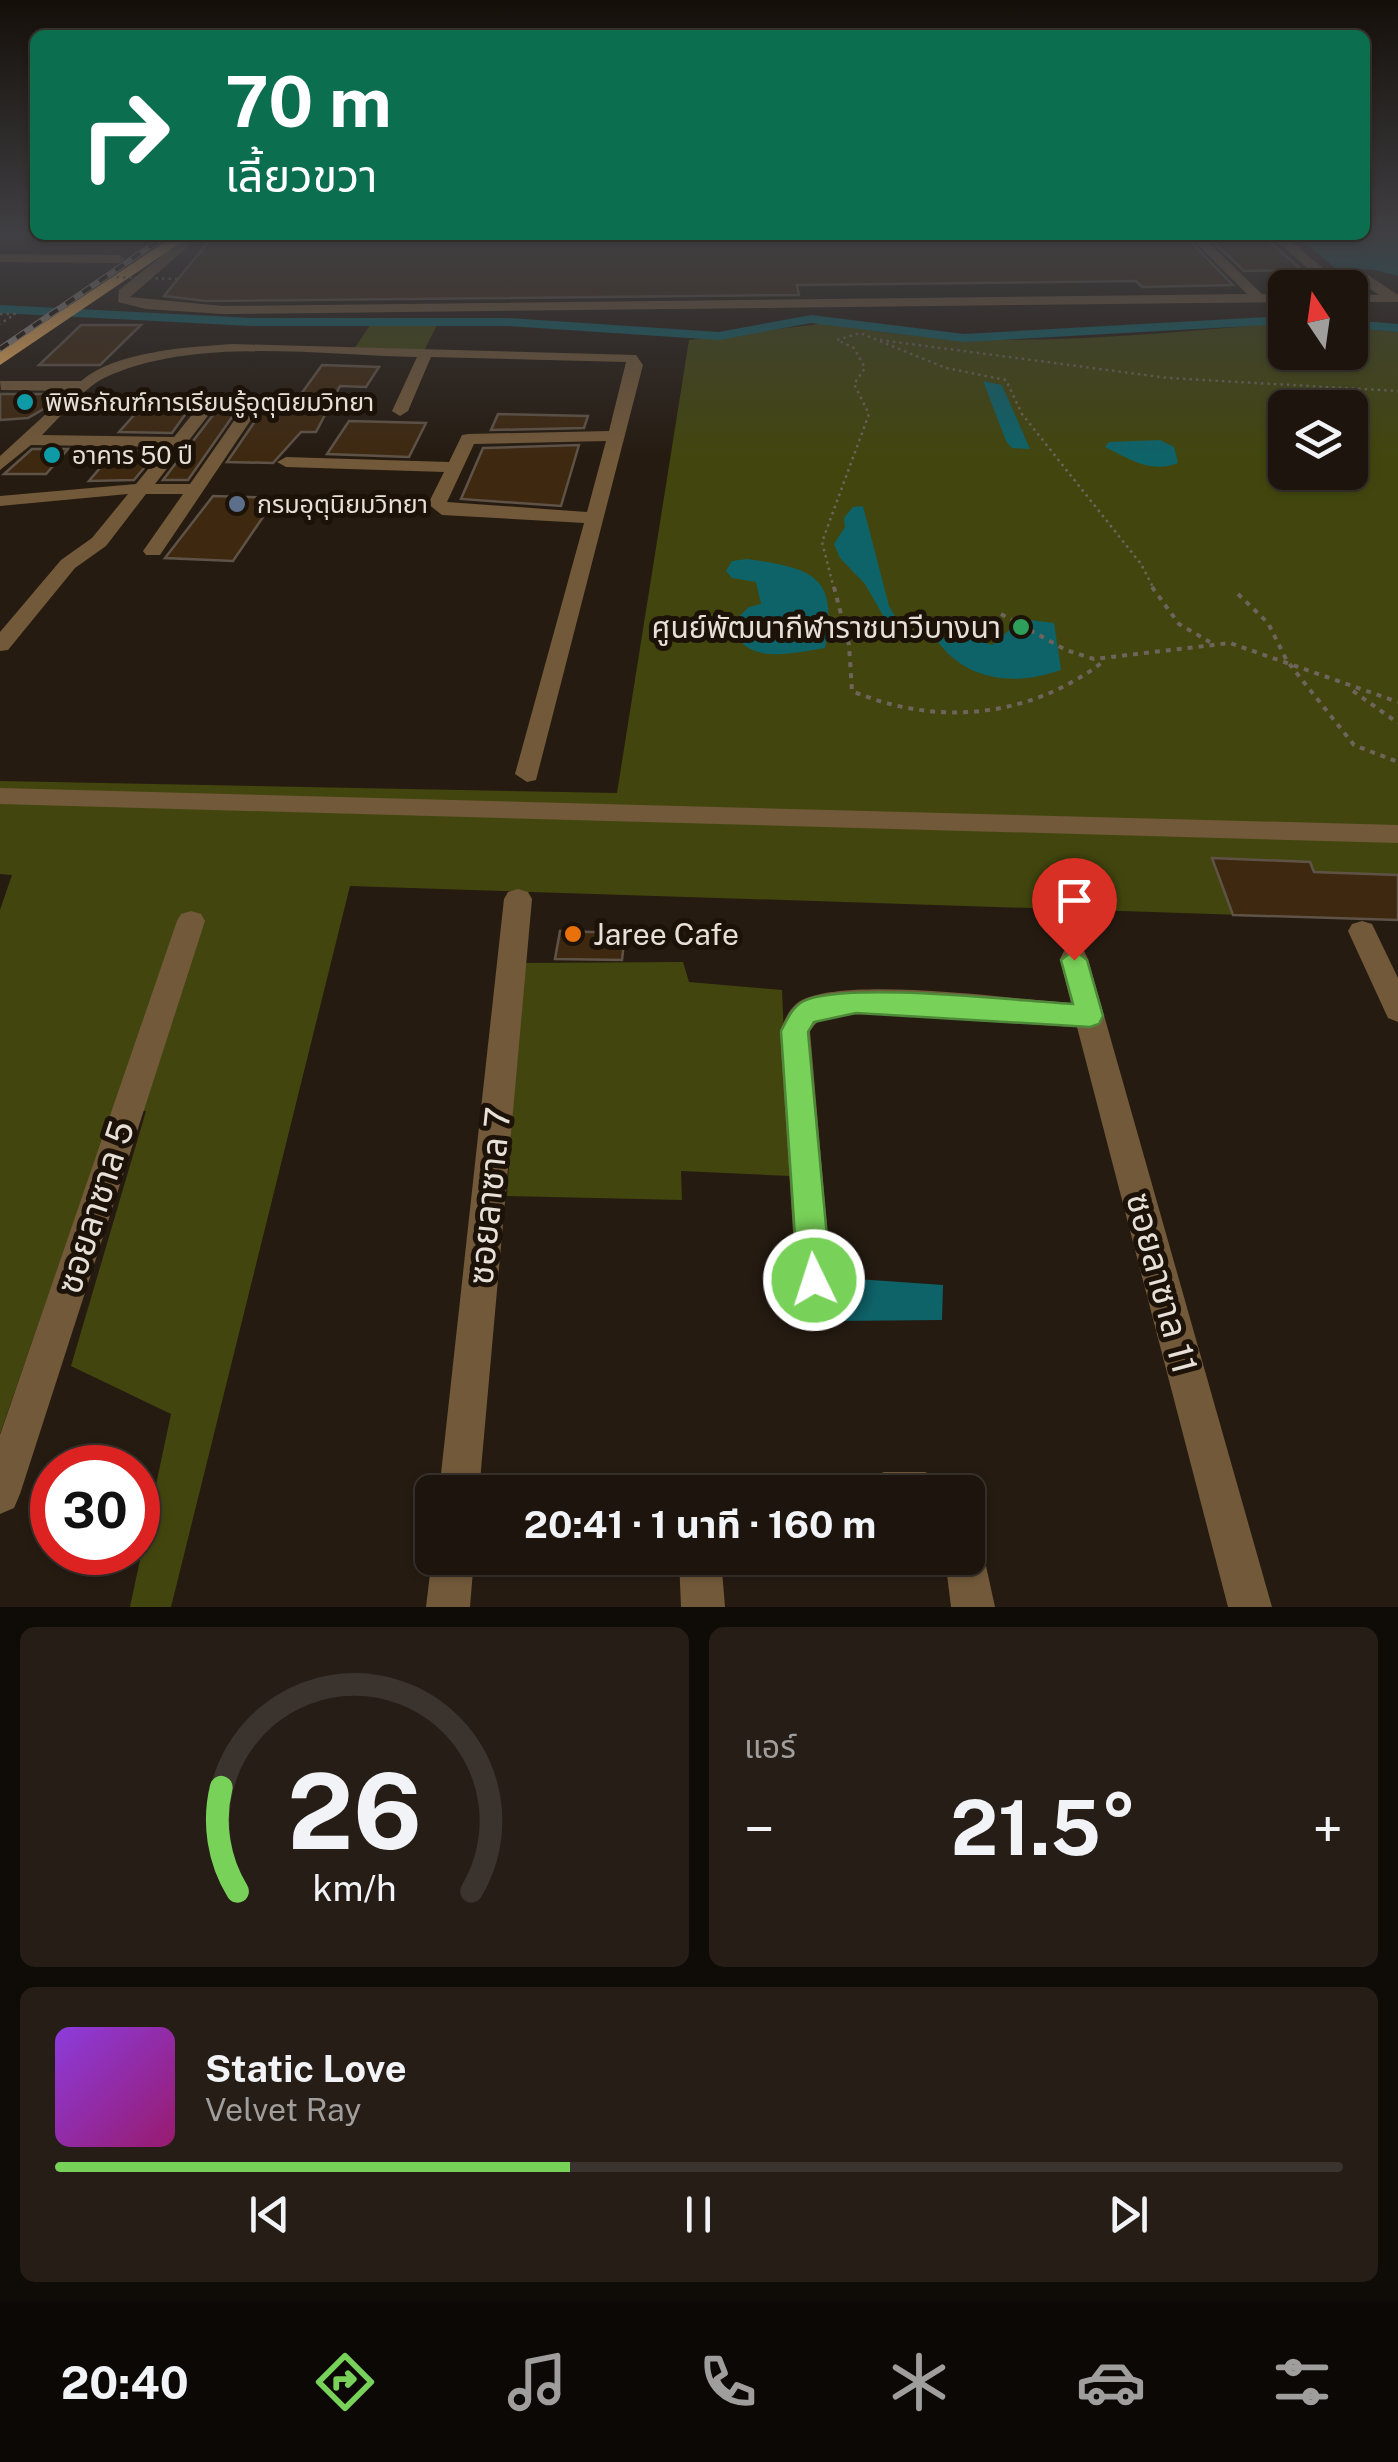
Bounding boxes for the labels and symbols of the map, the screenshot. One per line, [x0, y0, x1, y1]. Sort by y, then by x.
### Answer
north arrow [1268, 270, 1368, 370]
place label: พิพิธภัณฑ์การเรียนรู้อุตุนิยมวิทยา [45, 387, 374, 418]
marker: พิพิธภัณฑ์การเรียนรู้อุตุนิยมวิทยา [14, 391, 36, 413]
place label: อาคาร 50 ปี [72, 440, 193, 470]
marker: อาคาร 50 ปี [41, 444, 63, 466]
place label: กรมอุตุนิยมวิทยา [257, 489, 428, 520]
marker: กรมอุตุนิยมวิทยา [226, 493, 248, 515]
place label: ศูนย์พัฒนากีฬาราชนาวีบางนา [652, 609, 1001, 646]
marker: ศูนย์พัฒนากีฬาราชนาวีบางนา [1010, 616, 1032, 638]
pin [1032, 858, 1117, 961]
place label: Jaree Cafe [593, 916, 739, 952]
marker: Jaree Cafe [562, 923, 584, 945]
street label: ซอยลาซาล 7 [459, 1105, 519, 1287]
street label: ซอยลาซาล 5 [48, 1115, 142, 1299]
street label: ซอยลาซาล 11 [1118, 1188, 1206, 1378]
position arrow [762, 1228, 866, 1332]
speed limit sign: 30 [30, 1445, 160, 1575]

